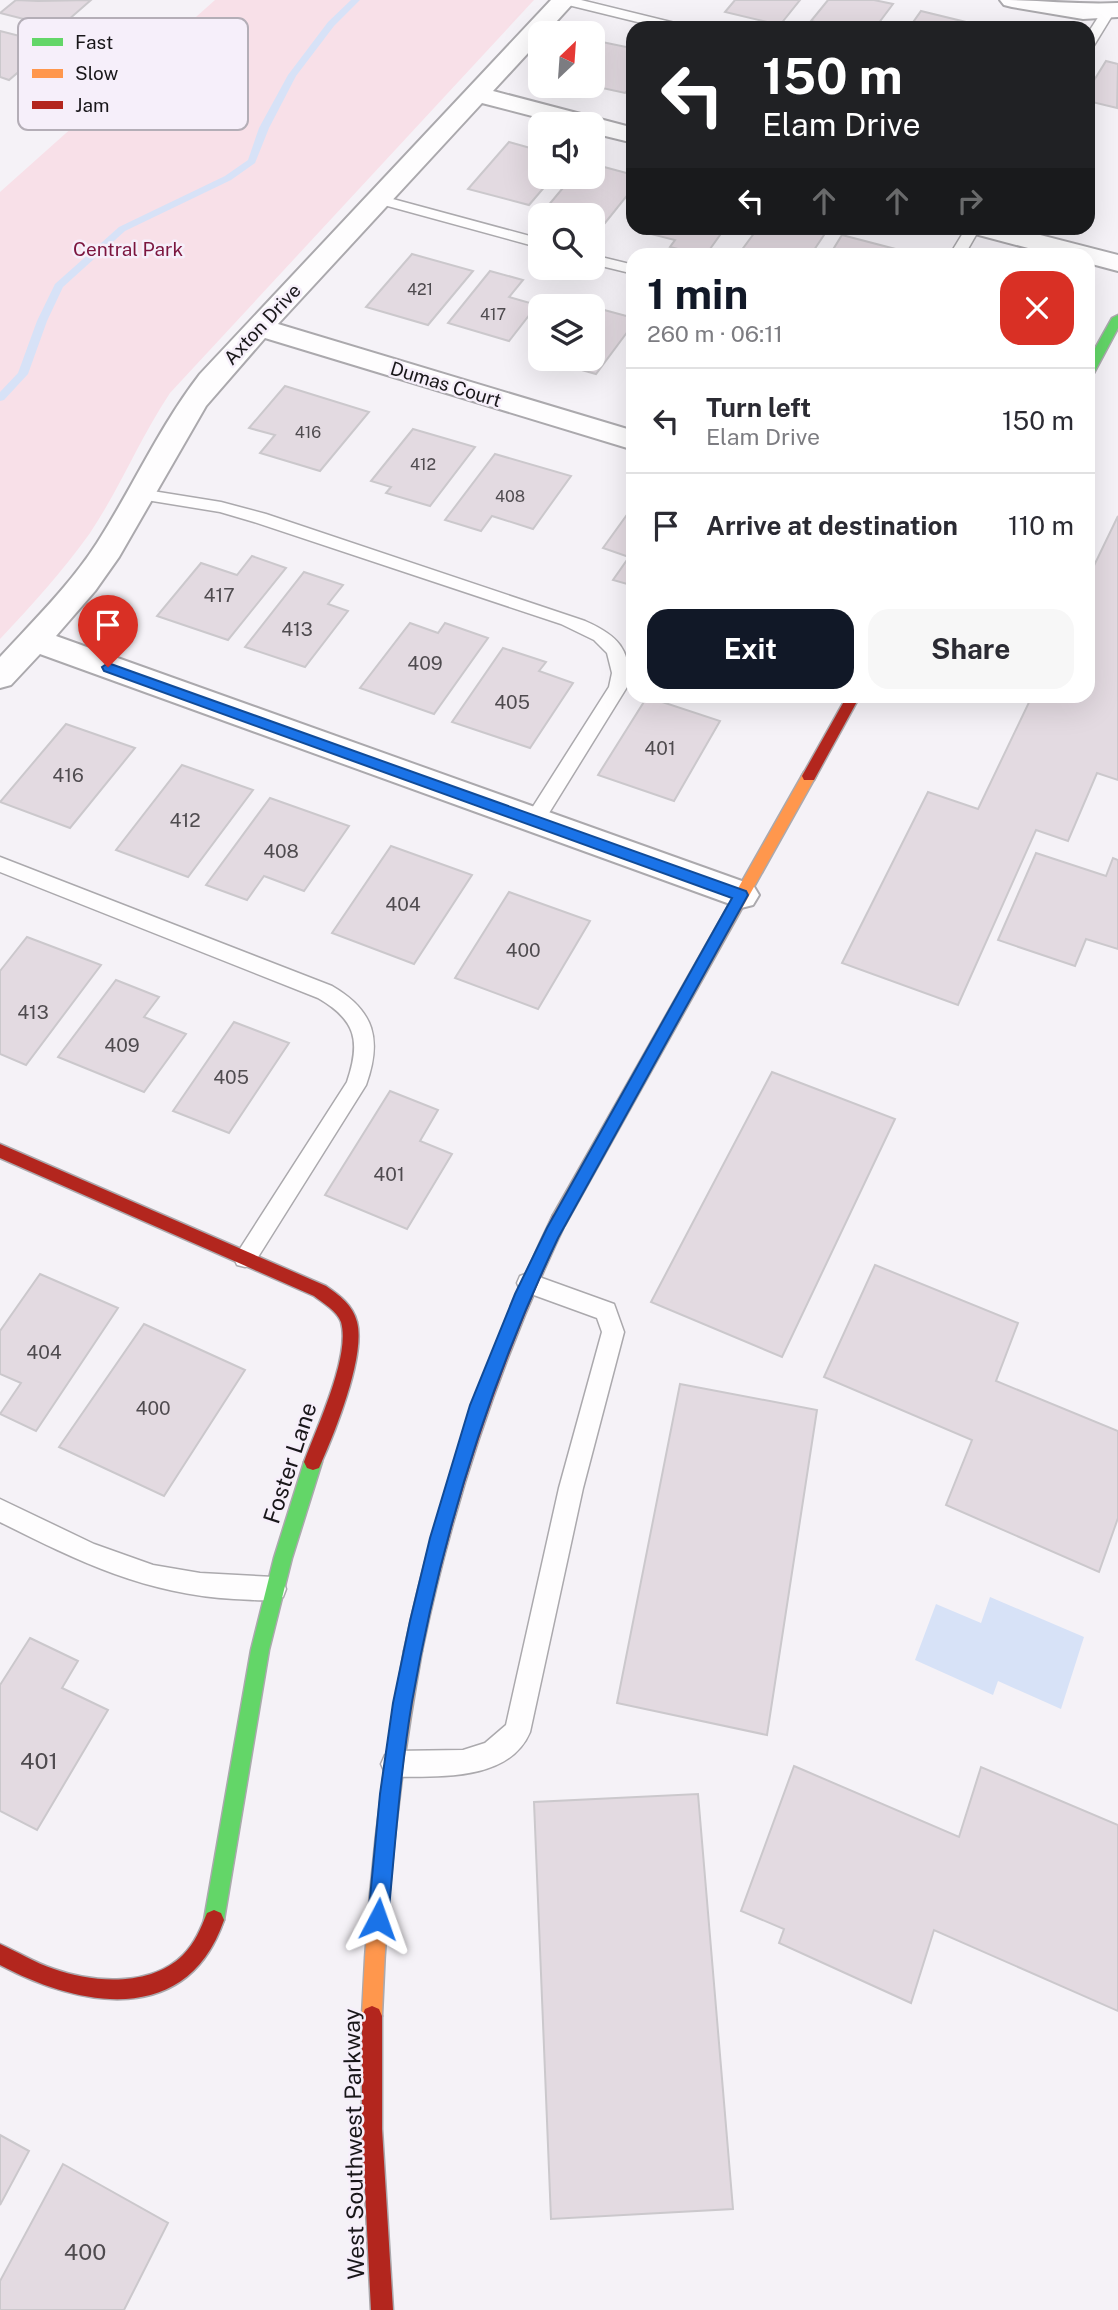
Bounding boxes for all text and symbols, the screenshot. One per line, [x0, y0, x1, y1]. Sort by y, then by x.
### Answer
legend [18, 18, 248, 130]
north arrow [528, 21, 606, 98]
map controls [528, 21, 605, 371]
text: Fast [75, 31, 113, 53]
text: 150 m [762, 47, 903, 105]
icon: left [647, 49, 738, 140]
text: Slow [75, 62, 119, 84]
text: Jam [75, 94, 109, 116]
text: Elam Drive [762, 106, 921, 143]
button: sound [528, 112, 605, 189]
icon: left [732, 182, 770, 220]
icon: ahead [805, 182, 843, 220]
icon: ahead [878, 182, 916, 220]
icon: right [951, 182, 989, 220]
button: search [528, 203, 605, 280]
park label: Central Park [73, 238, 183, 260]
text: 1 min [647, 269, 748, 318]
button: close [1000, 271, 1074, 345]
street label: Axton Drive [219, 279, 305, 369]
house number: 421 [407, 280, 433, 299]
button: layers [528, 294, 605, 371]
house number: 417 [480, 305, 506, 324]
text: 260 m · 06:11 [647, 320, 783, 347]
street label: Dumas Court [388, 357, 504, 411]
text: Turn left [706, 392, 811, 423]
icon: left [647, 402, 685, 440]
text: 150 m [1002, 405, 1074, 436]
house number: 416 [295, 423, 321, 442]
text: Elam Drive [706, 423, 820, 450]
house number: 412 [410, 455, 436, 474]
house number: 408 [495, 487, 525, 506]
icon: arrive [647, 507, 685, 545]
text: Arrive at destination [706, 510, 958, 541]
text: 110 m [1008, 510, 1074, 541]
house number: 417 [203, 584, 235, 606]
pin [78, 595, 138, 667]
icon: arrive [89, 606, 127, 644]
button: Exit [647, 609, 854, 689]
button: Share [868, 609, 1074, 689]
house number: 413 [281, 618, 313, 640]
house number: 409 [407, 652, 443, 674]
house number: 405 [494, 691, 530, 713]
house number: 401 [644, 737, 676, 759]
house number: 416 [52, 764, 84, 786]
house number: 412 [170, 809, 201, 831]
house number: 408 [263, 840, 299, 862]
house number: 404 [385, 893, 421, 915]
house number: 400 [505, 939, 541, 961]
house number: 413 [17, 1001, 49, 1023]
house number: 409 [104, 1034, 140, 1056]
house number: 405 [213, 1066, 249, 1088]
house number: 401 [373, 1163, 405, 1185]
house number: 404 [26, 1341, 62, 1363]
house number: 400 [135, 1397, 171, 1419]
street label: Foster Lane [257, 1399, 322, 1527]
house number: 401 [20, 1747, 58, 1774]
position arrow [341, 1882, 415, 1956]
street label: West Southwest Parkway [338, 2008, 369, 2280]
house number: 400 [64, 2238, 106, 2265]

